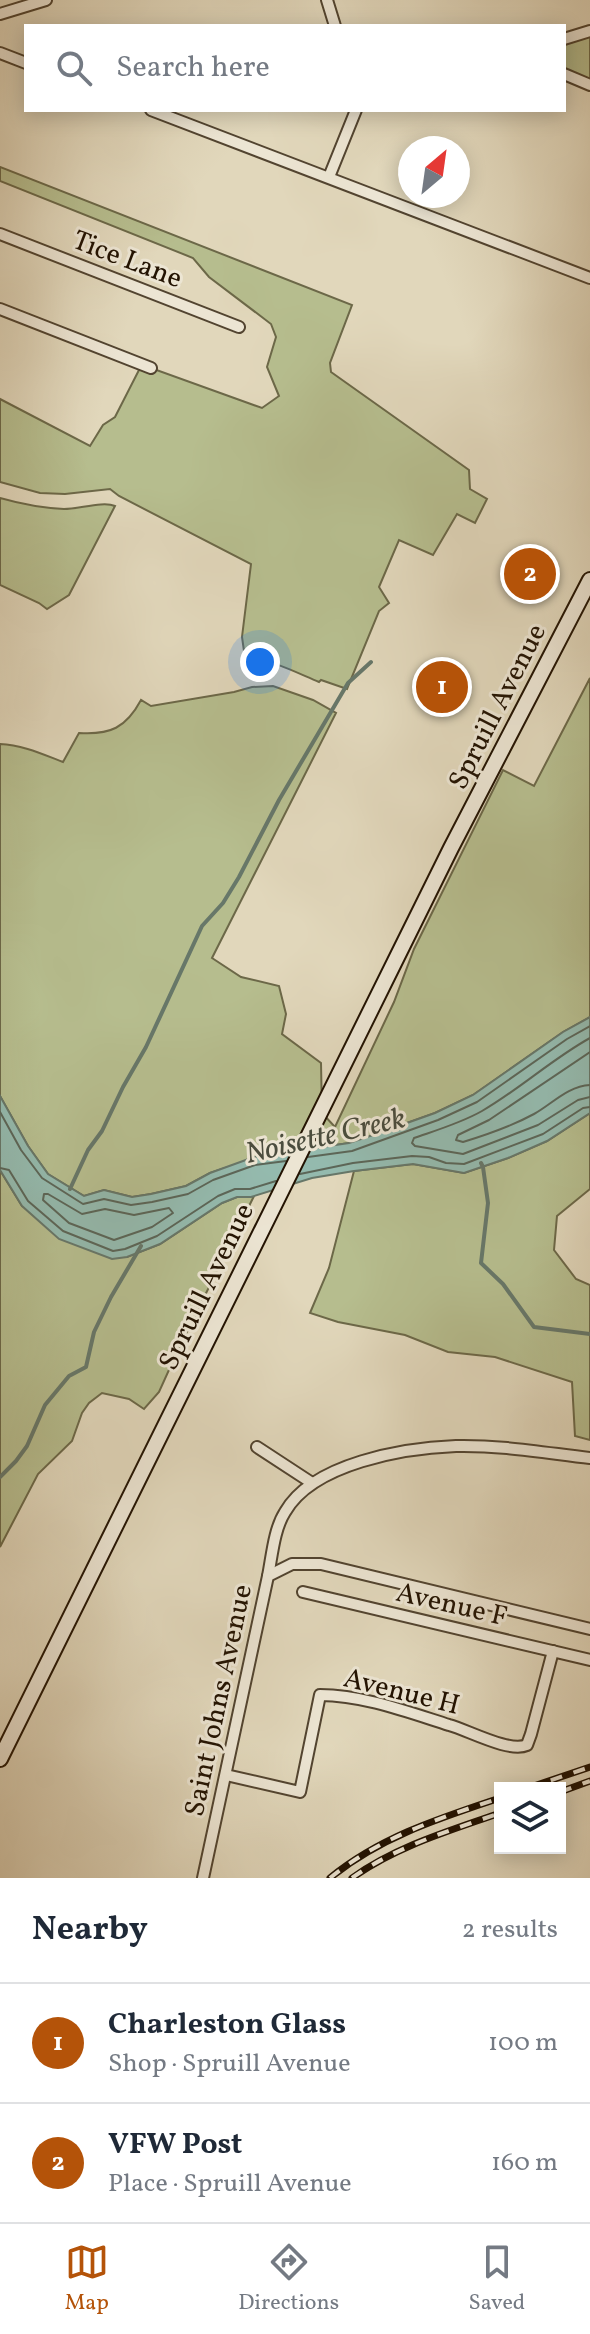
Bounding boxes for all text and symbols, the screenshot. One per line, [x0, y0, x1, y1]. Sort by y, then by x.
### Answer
search box [24, 24, 566, 112]
icon: search [52, 46, 96, 90]
text: Search here [116, 47, 270, 89]
north arrow [398, 136, 470, 208]
street label: Tice Lane [67, 222, 188, 299]
pin: 2 [504, 544, 556, 604]
street label: Spruill Avenue [440, 617, 557, 797]
your location [240, 642, 280, 682]
pin: 1 [416, 657, 468, 717]
water label: Noisette Creek [241, 1098, 410, 1176]
street label: Spruill Avenue [150, 1197, 265, 1377]
street label: Avenue F [392, 1574, 511, 1637]
street label: Saint Johns Avenue [176, 1581, 263, 1820]
street label: Avenue H [339, 1659, 463, 1726]
map controls [494, 1782, 566, 1854]
button: layers [494, 1782, 566, 1854]
text: Nearby [32, 1907, 148, 1954]
text: 2 results [462, 1912, 558, 1948]
text: Charleston Glass [108, 2004, 346, 2046]
text: 1 [53, 2025, 63, 2061]
text: 100 m [488, 2025, 558, 2061]
text: Shop · Spruill Avenue [108, 2046, 351, 2082]
text: VFW Post [108, 2124, 242, 2166]
text: 2 [51, 2145, 65, 2181]
text: 160 m [491, 2145, 558, 2181]
text: Place · Spruill Avenue [108, 2166, 352, 2202]
tab: Map [65, 2240, 109, 2319]
tab: Directions [238, 2240, 339, 2319]
tab: Saved [469, 2240, 525, 2319]

